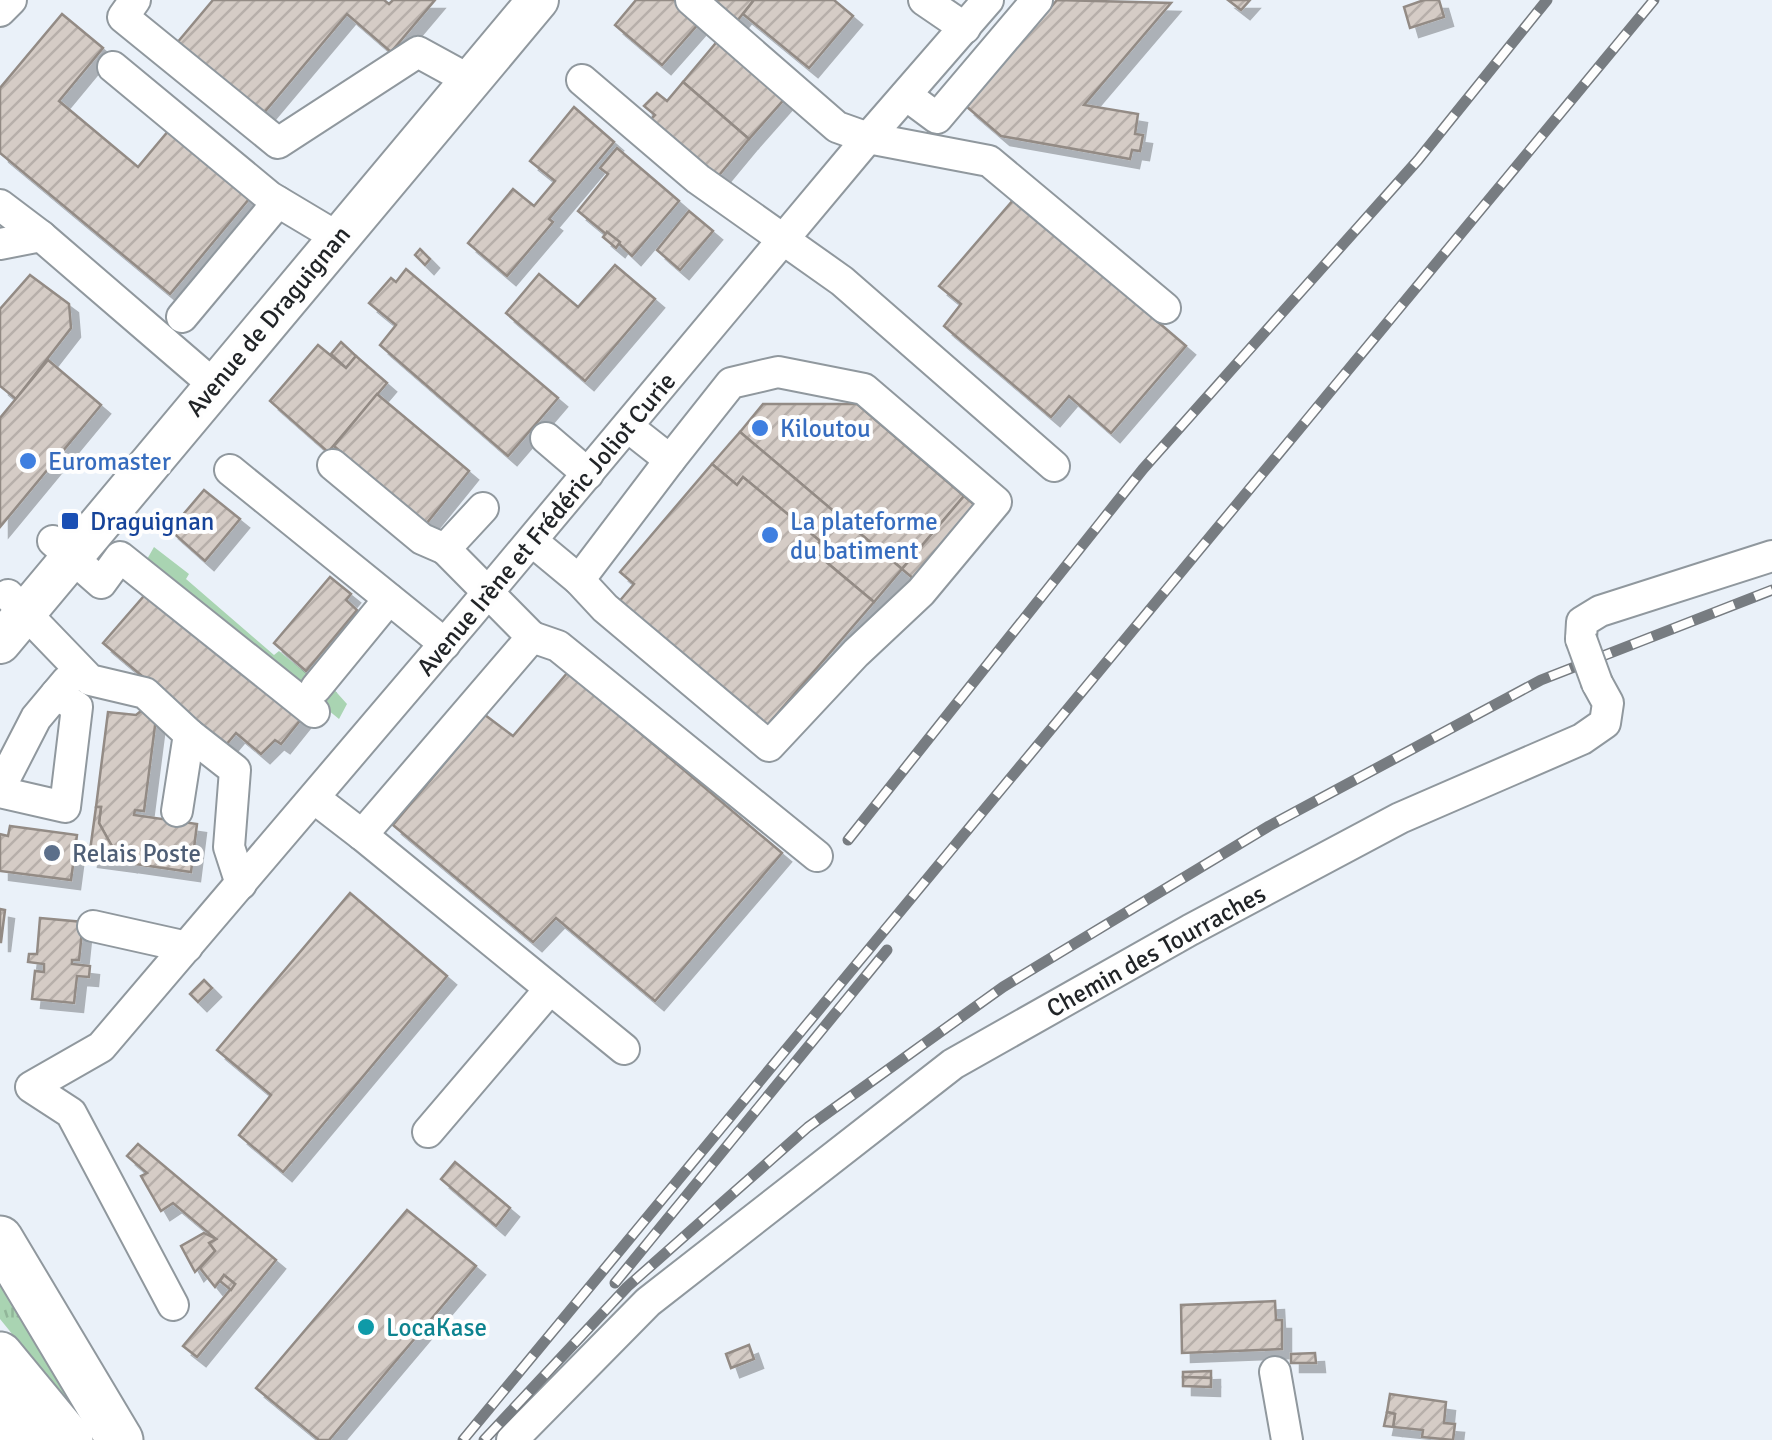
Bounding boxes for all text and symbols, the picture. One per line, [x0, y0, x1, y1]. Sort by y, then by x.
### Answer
street label: Avenue de Draguignan [179, 219, 357, 423]
street label: Avenue Irène et Frédéric Joliot Curie [410, 366, 682, 682]
place label: Kiloutou [780, 413, 871, 444]
marker: Kiloutou [749, 417, 771, 439]
place label: Euromaster [48, 446, 172, 477]
marker: Euromaster [17, 450, 39, 472]
place label: Draguignan [90, 506, 215, 537]
place label: La plateforme du batiment [790, 506, 938, 566]
marker: Draguignan [59, 510, 81, 532]
marker: La plateforme du batiment [759, 524, 781, 546]
place label: Relais Poste [72, 838, 201, 869]
marker: Relais Poste [41, 842, 63, 864]
street label: Chemin des Tourraches [1041, 878, 1271, 1024]
place label: LocaKase [386, 1312, 487, 1343]
marker: LocaKase [355, 1316, 377, 1338]

